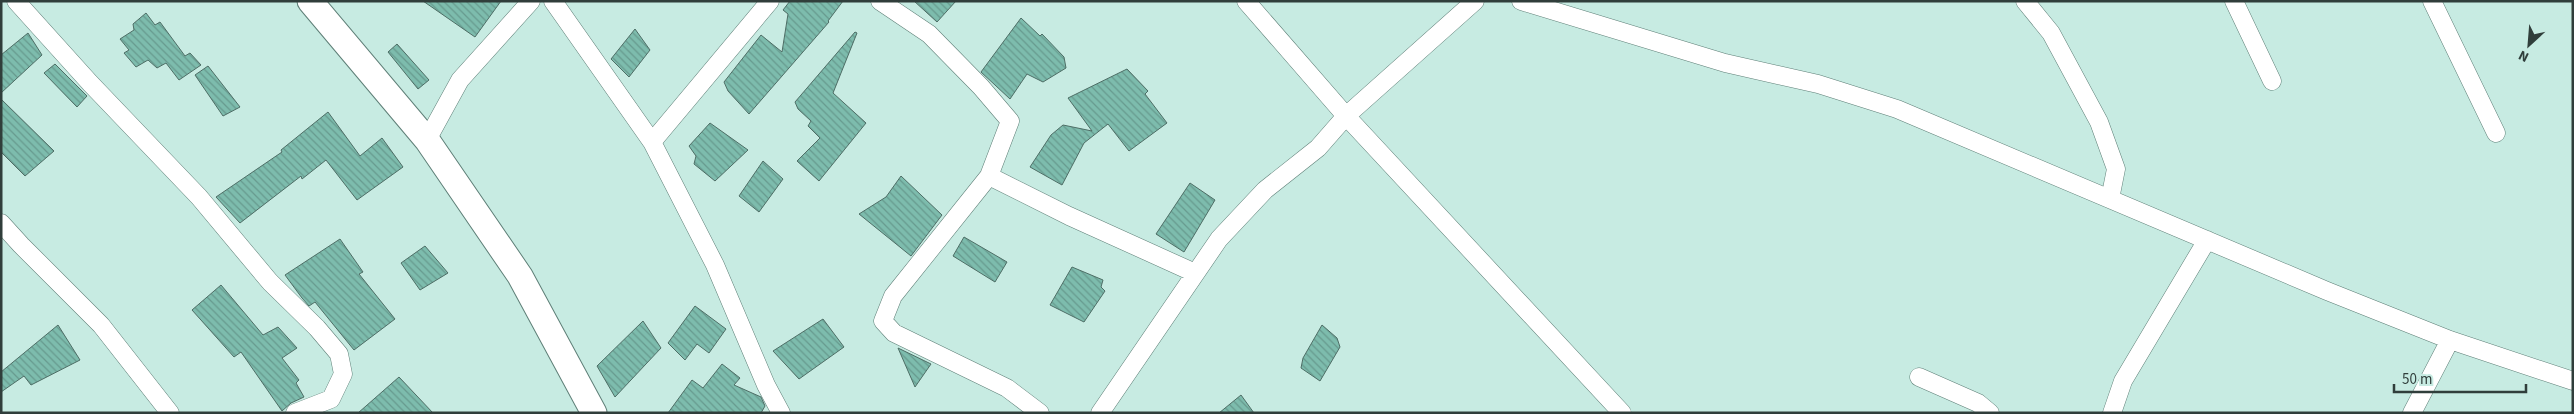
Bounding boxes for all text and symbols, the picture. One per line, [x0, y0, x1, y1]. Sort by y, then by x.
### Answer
north arrow [2504, 20, 2554, 70]
text: N [2515, 45, 2532, 67]
scale bar [2394, 362, 2526, 394]
text: 50 m [2402, 369, 2432, 390]

